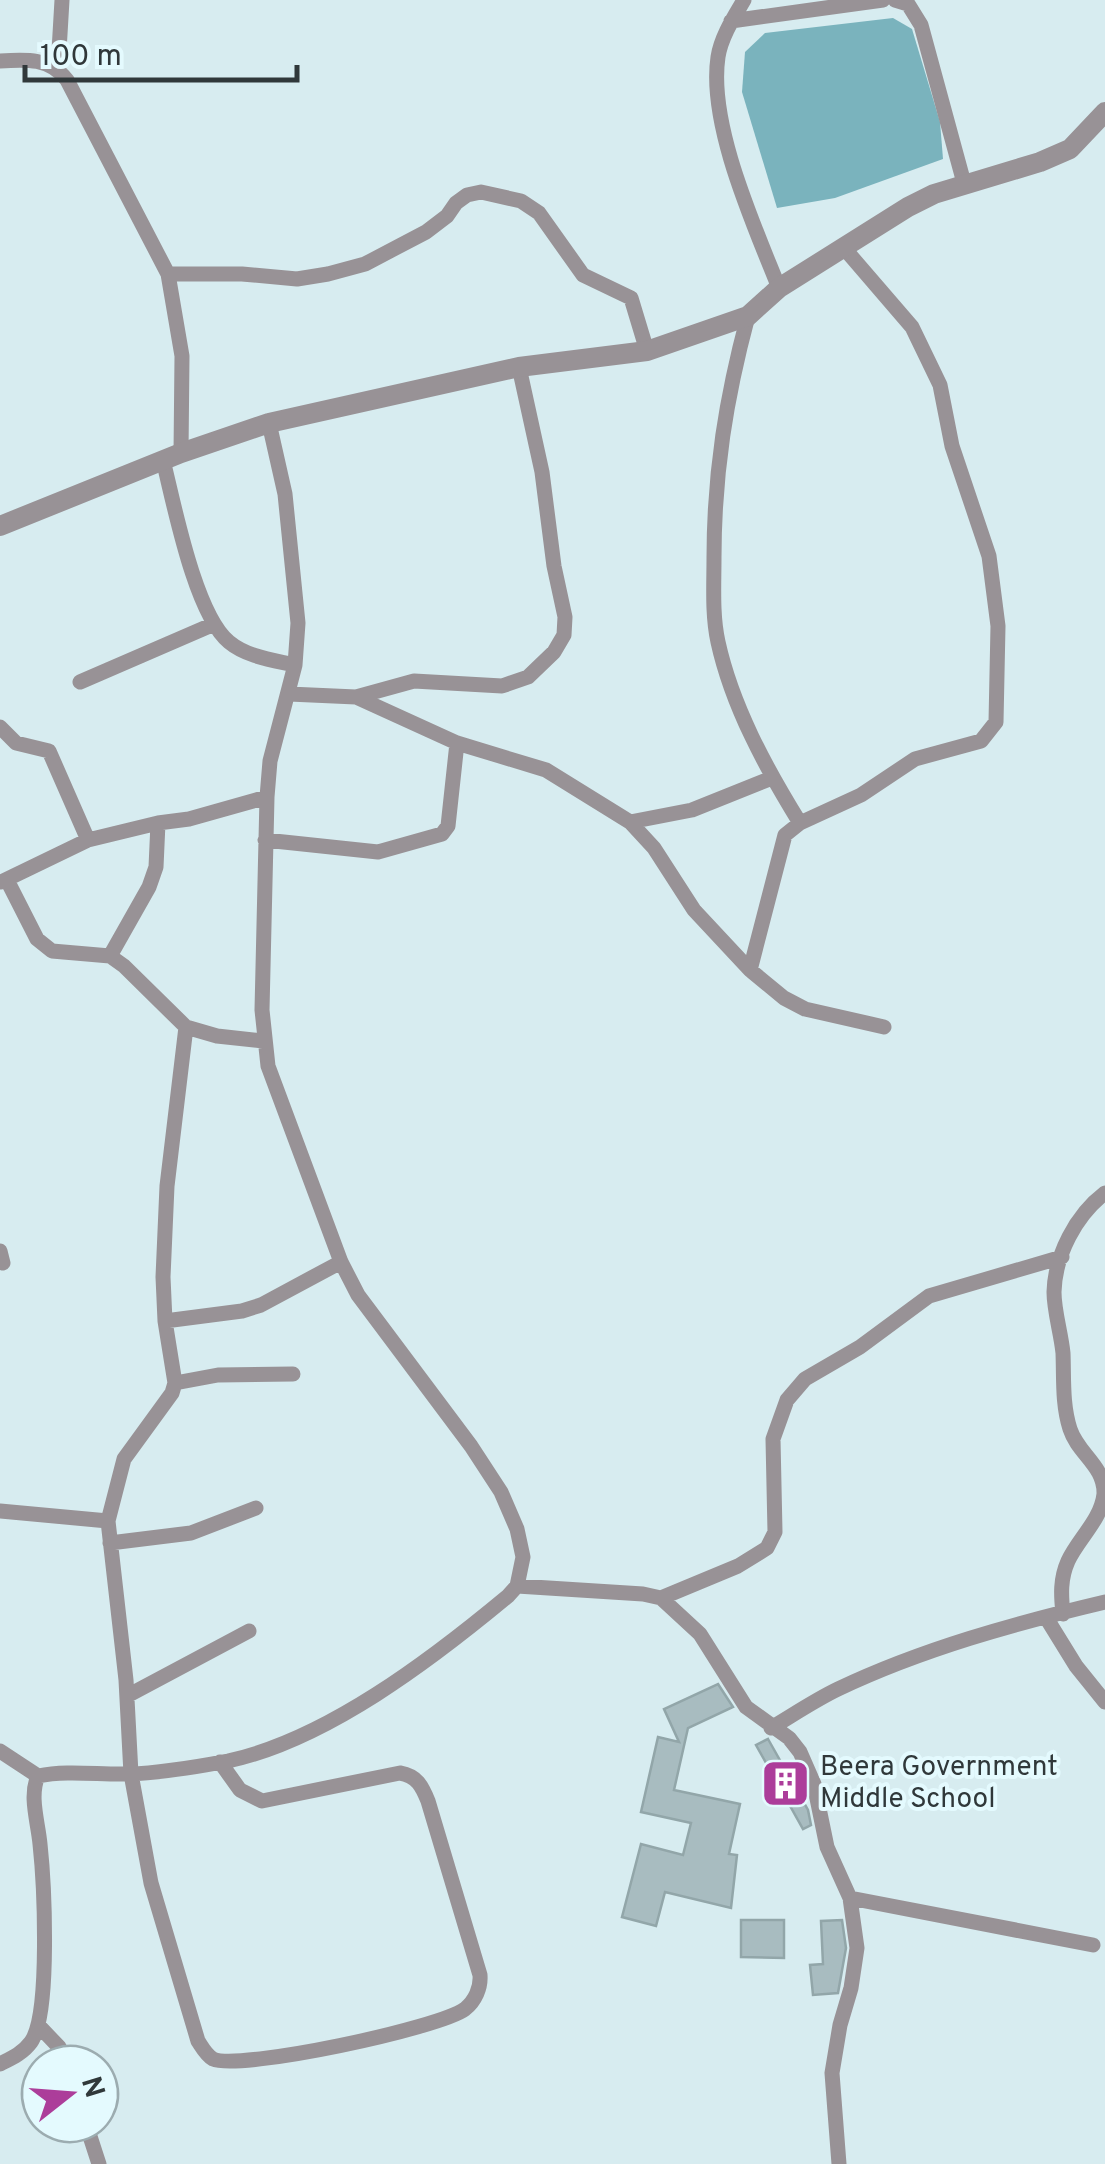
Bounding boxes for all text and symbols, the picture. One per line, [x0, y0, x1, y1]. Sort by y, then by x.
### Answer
scale bar [25, 20, 298, 82]
text: 100 m [40, 39, 122, 76]
place label: Beera Government Middle School [820, 1750, 1058, 1818]
building icon: Beera Government Middle School [759, 1758, 811, 1810]
north arrow [20, 2044, 120, 2144]
text: N [71, 2073, 111, 2102]

